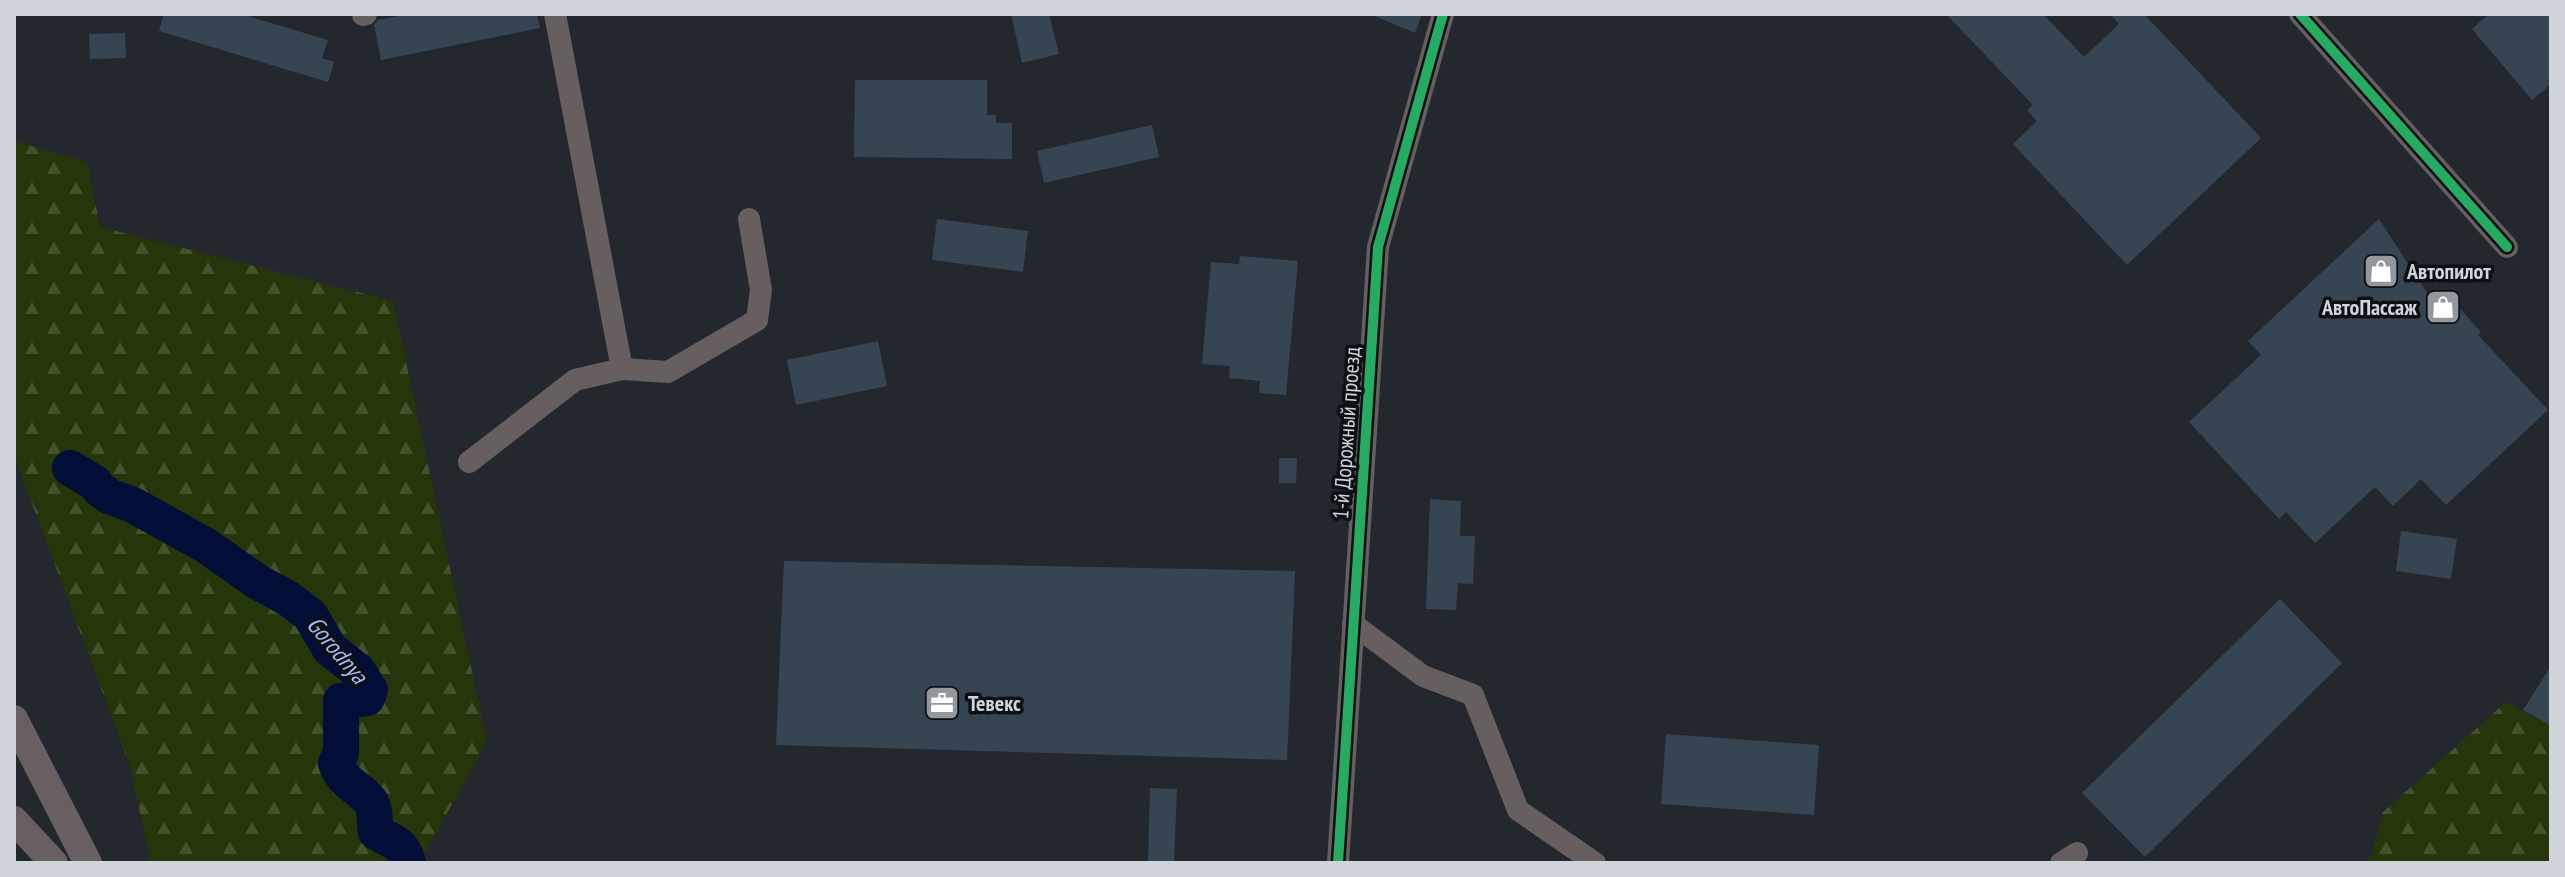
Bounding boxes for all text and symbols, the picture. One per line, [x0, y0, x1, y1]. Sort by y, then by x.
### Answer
shop icon: Автопилот [2362, 252, 2400, 290]
place label: Автопилот [2406, 257, 2491, 285]
shop icon: АвтоПассаж [2424, 288, 2462, 326]
place label: АвтоПассаж [2321, 293, 2417, 321]
street label: 1-й Дорожный проезд [1326, 346, 1366, 520]
water label: Gorodnya [300, 610, 375, 691]
office icon: Тевекс [923, 684, 961, 722]
place label: Тевекс [968, 689, 1021, 717]

